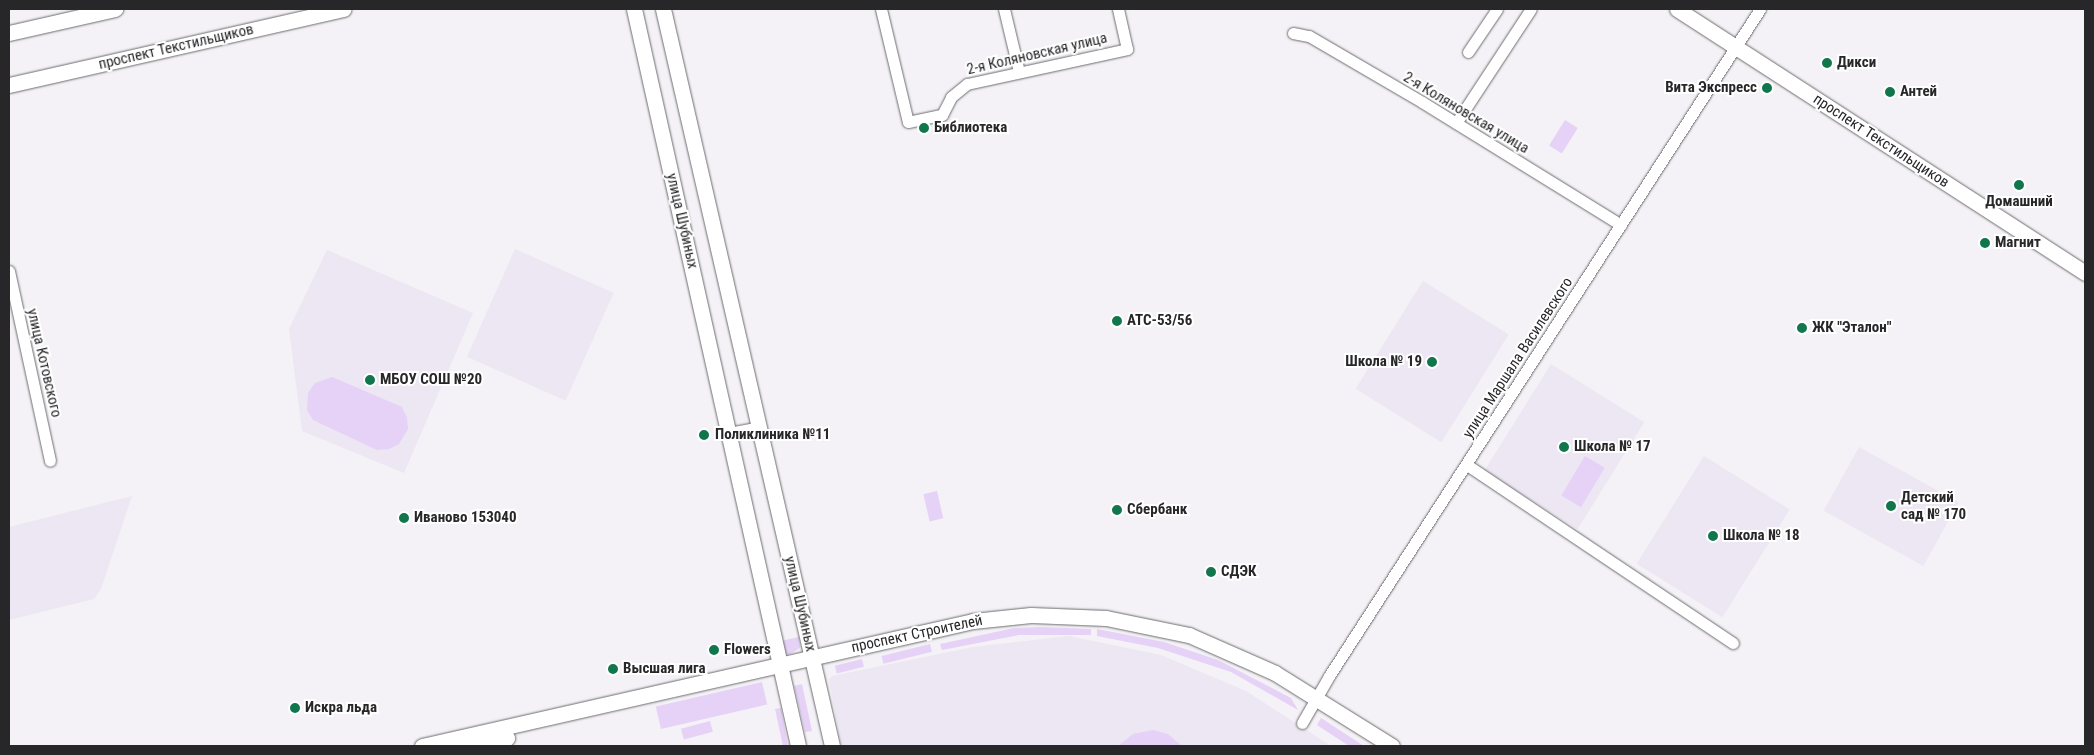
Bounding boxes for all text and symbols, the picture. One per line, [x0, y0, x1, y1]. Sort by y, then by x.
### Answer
street label: проспект Текстильщиков [97, 20, 255, 74]
street label: 2-я Коляновская улица [965, 29, 1109, 79]
place label: Дикси [1837, 54, 1876, 72]
marker: Дикси [1821, 57, 1833, 69]
street label: 2-я Коляновская улица [1400, 68, 1532, 158]
place label: Вита Экспресс [1665, 79, 1757, 97]
marker: Вита Экспресс [1761, 82, 1773, 94]
place label: Антей [1900, 83, 1937, 101]
marker: Антей [1884, 86, 1896, 98]
street label: проспект Текстильщиков [1810, 90, 1952, 192]
place label: Библиотека [934, 119, 1007, 137]
marker: Библиотека [918, 122, 930, 134]
street label: улица Шубиных [662, 172, 702, 270]
marker: Домашний [2013, 179, 2025, 191]
place label: Домашний [1985, 193, 2053, 211]
place label: Магнит [1995, 234, 2041, 252]
marker: Магнит [1979, 237, 1991, 249]
street label: улица Маршала Василевского [1459, 274, 1577, 442]
street label: улица Котовского [23, 307, 65, 419]
place label: АТС-53/56 [1127, 312, 1192, 330]
marker: АТС-53/56 [1111, 315, 1123, 327]
place label: ЖК "Эталон" [1812, 319, 1891, 337]
marker: ЖК "Эталон" [1796, 322, 1808, 334]
place label: Школа № 19 [1345, 353, 1422, 371]
marker: Школа № 19 [1426, 356, 1438, 368]
place label: МБОУ СОШ №20 [380, 371, 482, 389]
marker: МБОУ СОШ №20 [364, 374, 376, 386]
place label: Поликлиника №11 [715, 426, 830, 444]
marker: Поликлиника №11 [697, 428, 711, 442]
place label: Школа № 17 [1574, 438, 1651, 456]
marker: Школа № 17 [1558, 441, 1570, 453]
place label: Детский сад № 170 [1901, 488, 1966, 523]
marker: Детский сад № 170 [1885, 500, 1897, 512]
place label: Сбербанк [1127, 501, 1187, 519]
marker: Сбербанк [1111, 504, 1123, 516]
place label: Иваново 153040 [414, 509, 516, 527]
marker: Иваново 153040 [398, 512, 410, 524]
place label: Школа № 18 [1723, 527, 1800, 545]
marker: Школа № 18 [1707, 530, 1719, 542]
street label: улица Шубиных [780, 555, 820, 653]
place label: СДЭК [1221, 563, 1256, 581]
marker: СДЭК [1205, 566, 1217, 578]
street label: проспект Строителей [850, 611, 984, 657]
place label: Flowers [724, 641, 771, 659]
marker: Flowers [708, 644, 720, 656]
place label: Высшая лига [623, 660, 706, 678]
marker: Высшая лига [607, 663, 619, 675]
place label: Искра льда [305, 699, 377, 717]
marker: Искра льда [289, 702, 301, 714]

